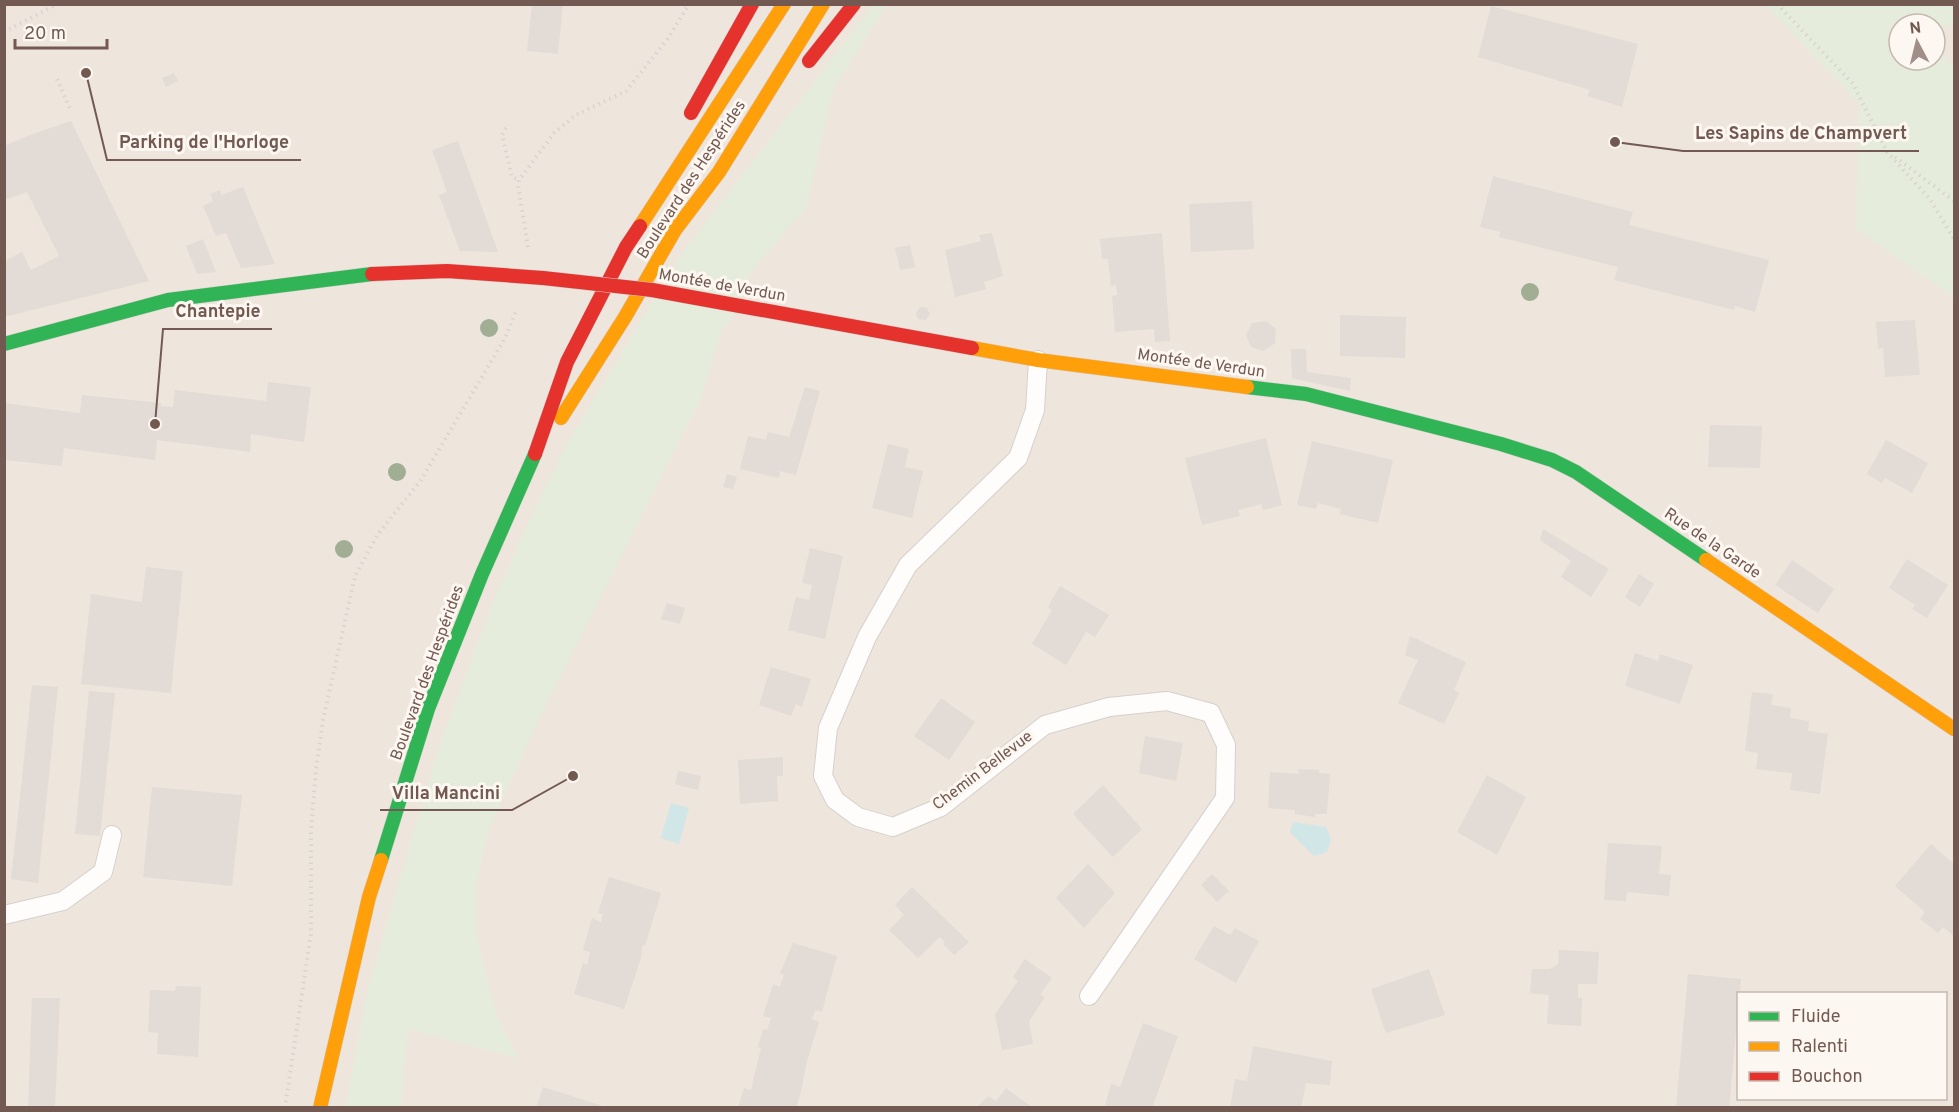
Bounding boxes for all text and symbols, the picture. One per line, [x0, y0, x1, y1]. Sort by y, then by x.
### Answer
scale bar [15, 12, 106, 50]
north arrow [1887, 12, 1947, 72]
text: N [1908, 18, 1922, 40]
text: 20 m [24, 23, 66, 46]
street label: Boulevard des Hespérides [633, 97, 751, 263]
callout: Les Sapins de Champvert [1683, 115, 1919, 151]
text: Les Sapins de Champvert [1695, 123, 1907, 146]
callout: Parking de l'Horloge [107, 124, 301, 160]
text: Parking de l'Horloge [119, 132, 289, 155]
street label: Montée de Verdun [657, 265, 787, 307]
callout: Chantepie [163, 293, 272, 329]
text: Chantepie [175, 301, 261, 324]
street label: Montée de Verdun [1136, 345, 1266, 383]
street label: Rue de la Garde [1660, 504, 1764, 584]
street label: Boulevard des Hespérides [387, 583, 469, 763]
street label: Chemin Bellevue [929, 727, 1037, 815]
callout: Villa Mancini [380, 774, 512, 810]
text: Villa Mancini [392, 783, 500, 806]
legend [1737, 992, 1947, 1100]
text: Fluide [1791, 1006, 1840, 1029]
text: Ralenti [1791, 1036, 1848, 1059]
text: Bouchon [1791, 1066, 1863, 1089]

